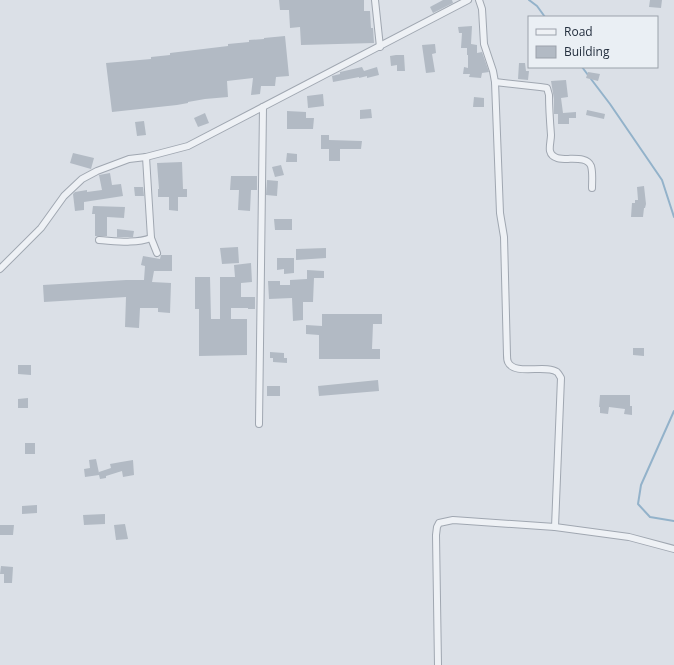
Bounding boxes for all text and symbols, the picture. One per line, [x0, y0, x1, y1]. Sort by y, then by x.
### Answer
legend [528, 16, 658, 68]
text: Road [564, 23, 593, 40]
text: Building [564, 43, 610, 60]

